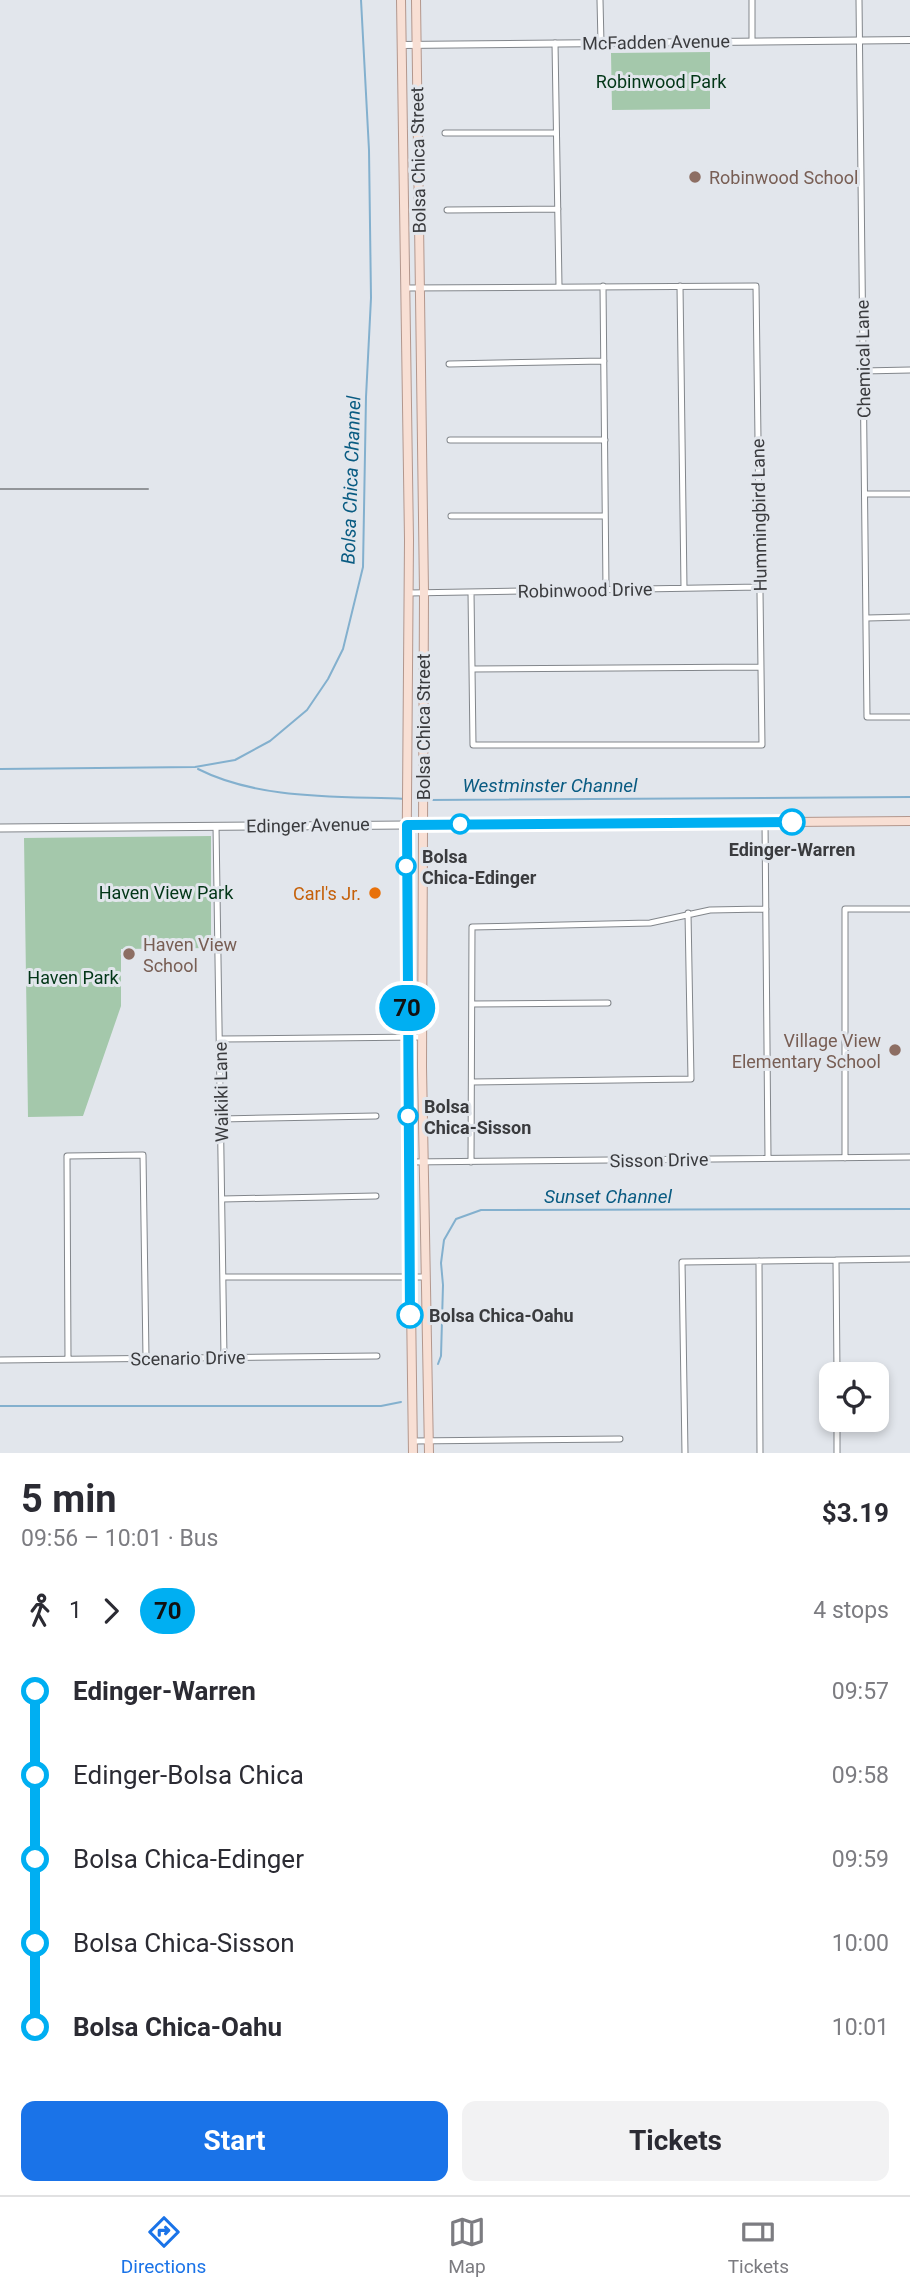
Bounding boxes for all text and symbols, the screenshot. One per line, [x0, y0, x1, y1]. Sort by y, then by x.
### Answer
street label: McFadden Avenue [582, 30, 730, 54]
park label: Robinwood Park [596, 71, 727, 92]
street label: Bolsa Chica Street [406, 86, 430, 233]
place label: Robinwood School [709, 167, 858, 188]
marker: Robinwood School [687, 169, 703, 185]
street label: Chemical Lane [851, 300, 875, 418]
water label: Bolsa Chica Channel [337, 395, 365, 565]
street label: Hummingbird Lane [747, 438, 771, 592]
street label: Robinwood Drive [517, 578, 653, 602]
street label: Bolsa Chica Street [413, 654, 434, 800]
water label: Westminster Channel [462, 774, 638, 797]
marker: Edinger-Warren [779, 809, 805, 835]
street label: Edinger Avenue [246, 813, 370, 837]
unlabelled marker [450, 814, 470, 834]
place label: Edinger-Warren [729, 839, 855, 860]
place label: Bolsa Chica-Edinger [422, 846, 537, 888]
marker: Bolsa Chica-Edinger [396, 856, 416, 876]
park label: Haven View Park [99, 882, 234, 903]
place label: Carl's Jr. [293, 883, 361, 904]
marker: Carl's Jr. [367, 885, 383, 901]
place label: Haven View School [143, 934, 237, 976]
marker: Haven View School [121, 946, 137, 962]
park label: Haven Park [27, 967, 120, 988]
line badge: 70 [376, 985, 438, 1031]
text: 70 [393, 994, 421, 1022]
place label: Village View Elementary School [732, 1030, 881, 1072]
street label: Waikiki Lane [210, 1042, 232, 1142]
marker: Village View Elementary School [887, 1042, 903, 1058]
place label: Bolsa Chica-Sisson [424, 1096, 531, 1138]
marker: Bolsa Chica-Sisson [398, 1106, 418, 1126]
street label: Sisson Drive [609, 1149, 709, 1171]
water label: Sunset Channel [544, 1185, 673, 1208]
marker: Bolsa Chica-Oahu [397, 1302, 423, 1328]
place label: Bolsa Chica-Oahu [429, 1305, 574, 1326]
street label: Scenario Drive [130, 1346, 246, 1370]
map controls [819, 1362, 889, 1432]
button: locate [819, 1362, 889, 1432]
text: 5 min [21, 1477, 117, 1521]
text: $3.19 [822, 1498, 889, 1528]
text: 09:56 – 10:01 · Bus [21, 1525, 218, 1552]
icon: walk [21, 1592, 59, 1630]
icon: forward [92, 1592, 130, 1630]
text: 1 [69, 1597, 82, 1624]
text: 70 [154, 1597, 181, 1625]
text: 4 stops [813, 1597, 889, 1624]
text: Edinger-Warren [73, 1676, 256, 1706]
text: 09:57 [832, 1678, 889, 1705]
text: Edinger-Bolsa Chica [73, 1760, 304, 1790]
text: 09:58 [832, 1762, 889, 1789]
text: Bolsa Chica-Edinger [73, 1844, 304, 1874]
text: 09:59 [832, 1846, 889, 1873]
text: Bolsa Chica-Sisson [73, 1928, 295, 1958]
text: 10:00 [832, 1930, 889, 1957]
text: Bolsa Chica-Oahu [73, 2012, 282, 2042]
text: 10:01 [832, 2014, 889, 2041]
button: Start [21, 2101, 448, 2181]
button: Tickets [462, 2101, 889, 2181]
tab: Directions [121, 2213, 206, 2278]
tab: Map [448, 2213, 486, 2278]
tab: Tickets [728, 2213, 789, 2278]

